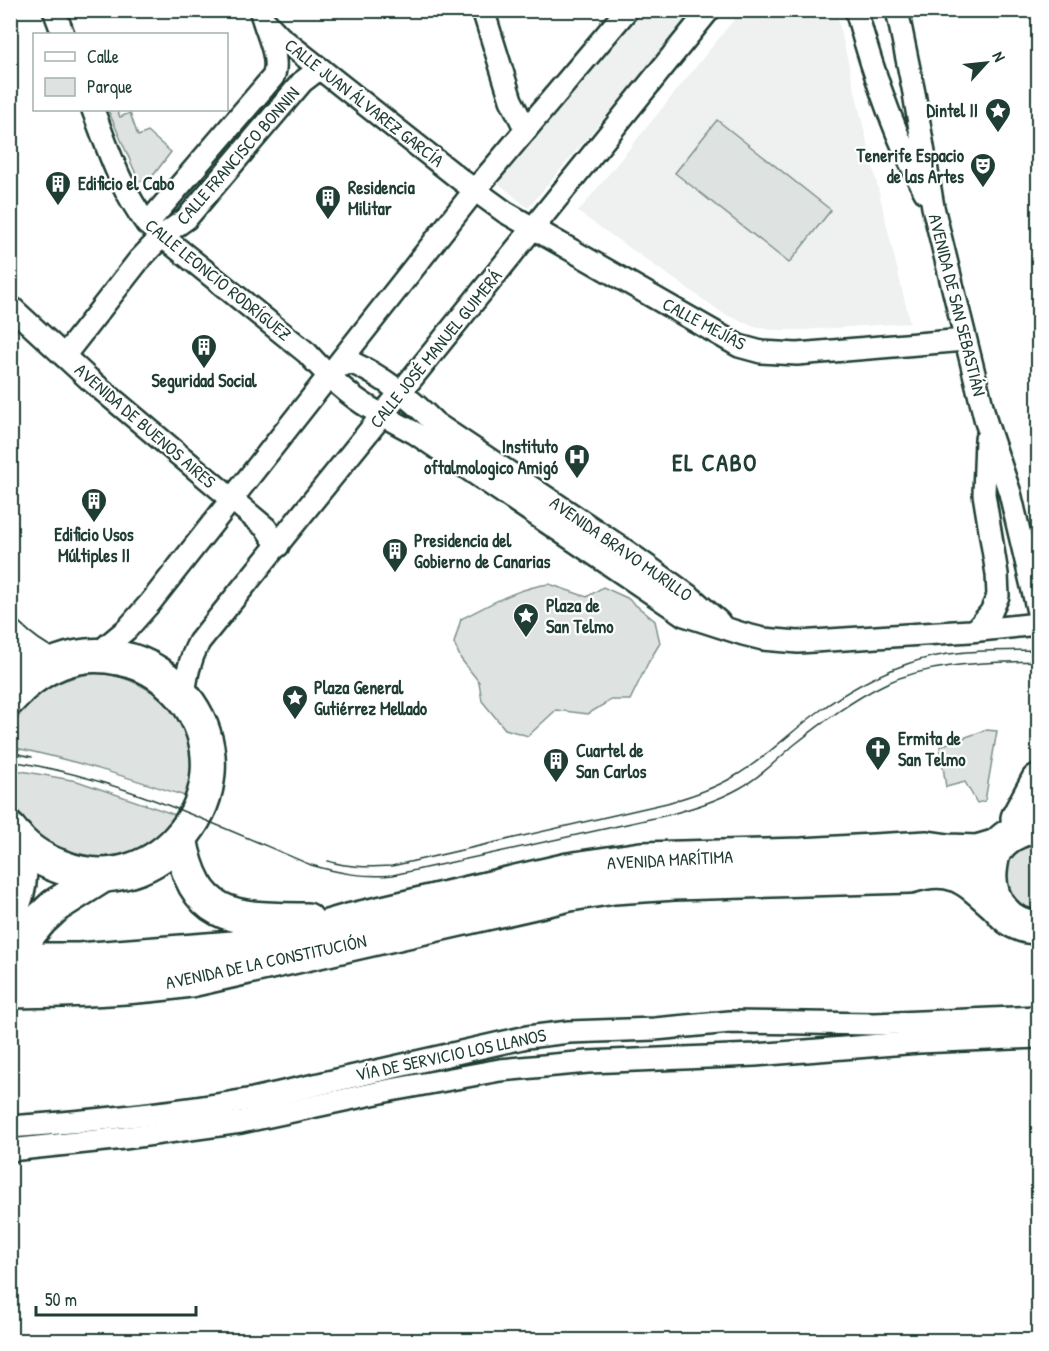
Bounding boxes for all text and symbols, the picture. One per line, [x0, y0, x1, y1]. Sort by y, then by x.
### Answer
legend [33, 33, 228, 111]
street label: CALLE JUAN ÁLVAREZ GARCÍA [280, 33, 449, 173]
north arrow [956, 33, 1016, 93]
text: Calle [87, 44, 119, 69]
text: N [988, 47, 1011, 65]
text: Parque [87, 74, 132, 99]
street label: CALLE FRANCISCO BONNIN [170, 81, 305, 230]
place icon: Dintel II [983, 96, 1013, 134]
place label: Dintel II [927, 98, 978, 123]
place label: Tenerife Espacio de las Artes [855, 143, 965, 189]
theatre icon: Tenerife Espacio de las Artes [968, 151, 998, 189]
building icon: Edificio el Cabo [43, 169, 73, 207]
place label: Edificio el Cabo [78, 171, 175, 196]
place label: Residencia Militar [348, 175, 416, 221]
building icon: Residencia Militar [313, 183, 343, 221]
street label: AVENIDA DE SAN SEBASTIÁN [923, 211, 992, 399]
street label: CALLE LEONCIO RODRÍGUEZ [140, 213, 297, 346]
street label: CALLE JOSÉ MANUEL GUIMERÁ [364, 264, 508, 433]
street label: CALLE MEJÍAS [658, 291, 750, 356]
building icon: Seguridad Social [189, 332, 219, 370]
street label: AVENIDA DE BUENOS AIRES [70, 357, 221, 494]
place label: Seguridad Social [151, 368, 258, 394]
place label: Instituto oftalmologico Amigó [424, 434, 559, 481]
hospital icon: Instituto oftalmologico Amigó [562, 442, 592, 480]
district label: EL CABO [672, 446, 758, 478]
building icon: Edificio Usos Múltiples II [79, 486, 109, 524]
street label: AVENIDA BRAVO MURILLO [545, 490, 698, 607]
place label: Edificio Usos Múltiples II [54, 522, 134, 569]
place label: Presidencia del Gobierno de Canarias [414, 528, 550, 574]
building icon: Presidencia del Gobierno de Canarias [380, 536, 410, 574]
place label: Plaza de San Telmo [546, 593, 614, 639]
place icon: Plaza de San Telmo [511, 601, 541, 639]
place label: Plaza General Gutiérrez Mellado [314, 675, 428, 721]
place icon: Plaza General Gutiérrez Mellado [280, 683, 310, 721]
place label: Ermita de San Telmo [898, 726, 966, 772]
church icon: Ermita de San Telmo [863, 734, 893, 772]
place label: Cuartel de San Carlos [576, 738, 646, 784]
building icon: Cuartel de San Carlos [541, 746, 571, 784]
street label: AVENIDA MARÍTIMA [606, 844, 734, 875]
street label: AVENIDA DE LA CONSTITUCIÓN [163, 928, 369, 995]
street label: VÍA DE SERVICIO LOS LLANOS [353, 1022, 548, 1087]
scale bar [36, 1279, 196, 1317]
text: 50 m [45, 1287, 77, 1312]

